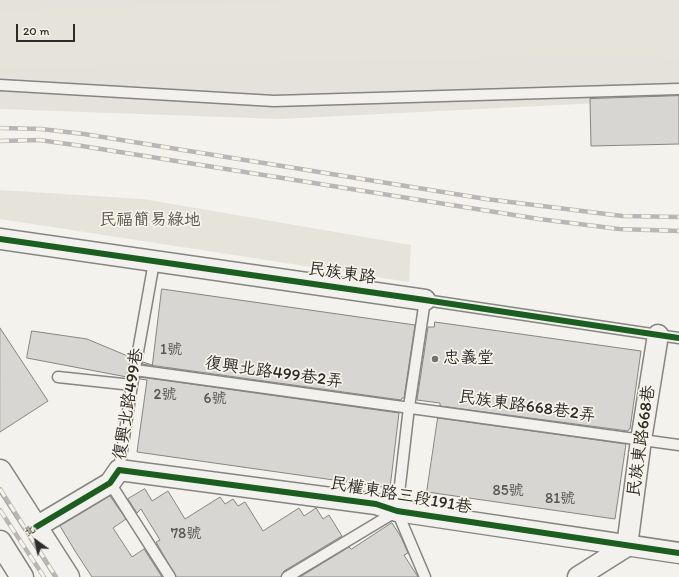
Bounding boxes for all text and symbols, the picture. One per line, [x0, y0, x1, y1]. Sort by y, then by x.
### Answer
scale bar [18, 16, 77, 42]
text: 20 m [23, 24, 50, 38]
park label: 民福簡易綠地 [99, 211, 201, 231]
street label: 民族東路 [307, 259, 377, 289]
house number: 1號 [160, 341, 182, 359]
street label: 復興北路499巷 [110, 347, 148, 461]
place label: 忠義堂 [443, 349, 494, 369]
street label: 復興北路499巷2弄 [204, 353, 344, 393]
marker: 忠義堂 [430, 354, 440, 364]
street label: 民族東路668巷 [624, 384, 660, 498]
house number: 2號 [154, 386, 176, 404]
street label: 民族東路668巷2弄 [457, 387, 597, 427]
house number: 6號 [204, 390, 226, 408]
street label: 民權東路三段191巷 [328, 473, 474, 519]
house number: 85號 [492, 482, 524, 500]
house number: 81號 [545, 490, 575, 508]
north arrow [16, 521, 56, 561]
text: 北 [21, 522, 37, 539]
house number: 78號 [171, 525, 201, 543]

